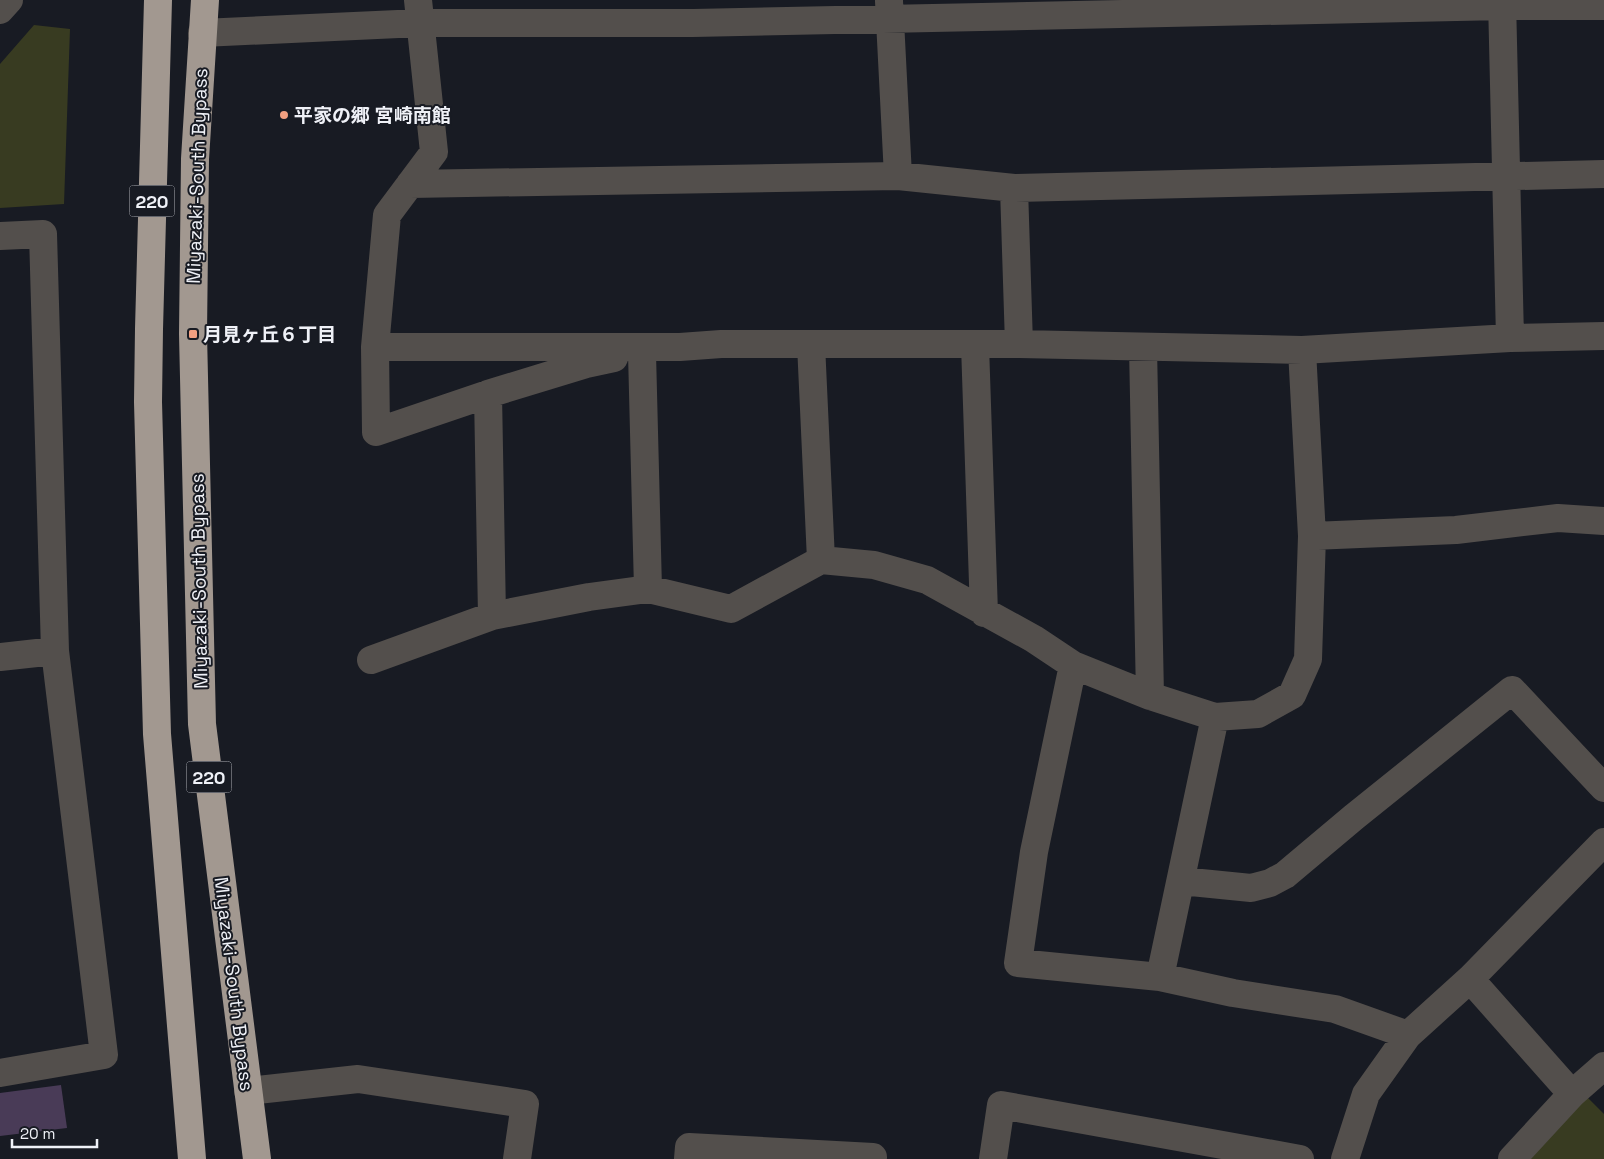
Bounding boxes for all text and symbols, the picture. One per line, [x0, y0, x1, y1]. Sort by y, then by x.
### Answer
street label: Miyazaki-South Bypass [181, 68, 213, 284]
place label: 平家の郷 宮崎南館 [294, 103, 451, 128]
marker: 平家の郷 宮崎南館 [278, 109, 290, 121]
road number: 220 [130, 186, 174, 217]
place label: 月見ヶ丘６丁目 [203, 322, 336, 347]
marker: 月見ヶ丘６丁目 [187, 328, 199, 340]
street label: Miyazaki-South Bypass [185, 473, 213, 689]
road number: 220 [186, 762, 232, 792]
street label: Miyazaki-South Bypass [208, 876, 260, 1092]
scale bar [12, 1116, 98, 1148]
text: 20 m [20, 1124, 55, 1143]

